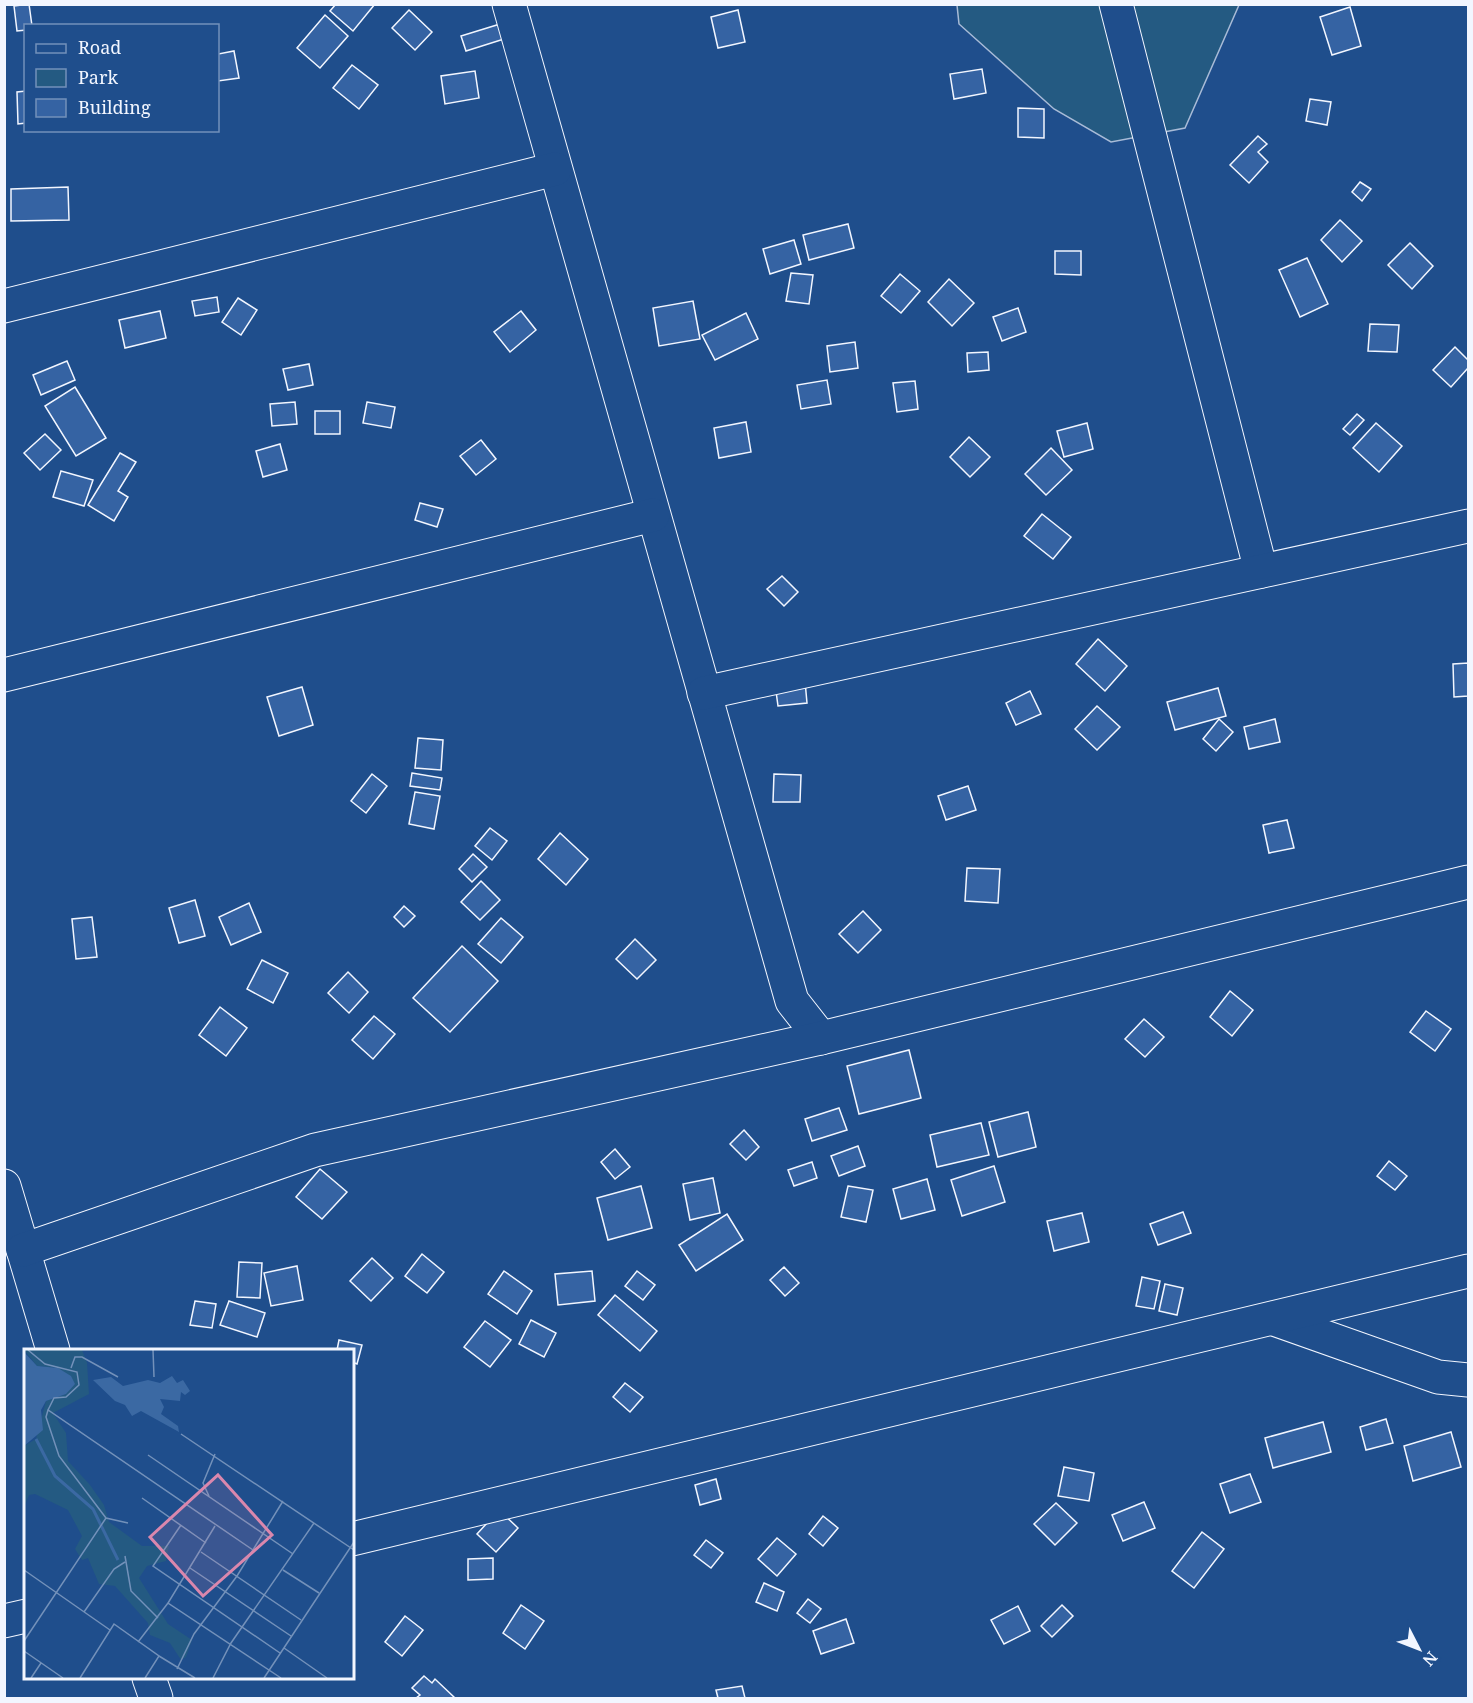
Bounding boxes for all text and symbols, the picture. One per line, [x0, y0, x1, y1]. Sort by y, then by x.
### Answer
legend [24, 24, 219, 132]
text: Road [78, 35, 121, 59]
text: Park [78, 65, 118, 89]
text: Building [78, 95, 151, 119]
inset map [24, 1349, 354, 1679]
north arrow [1389, 1619, 1449, 1679]
text: N [1417, 1647, 1443, 1671]

